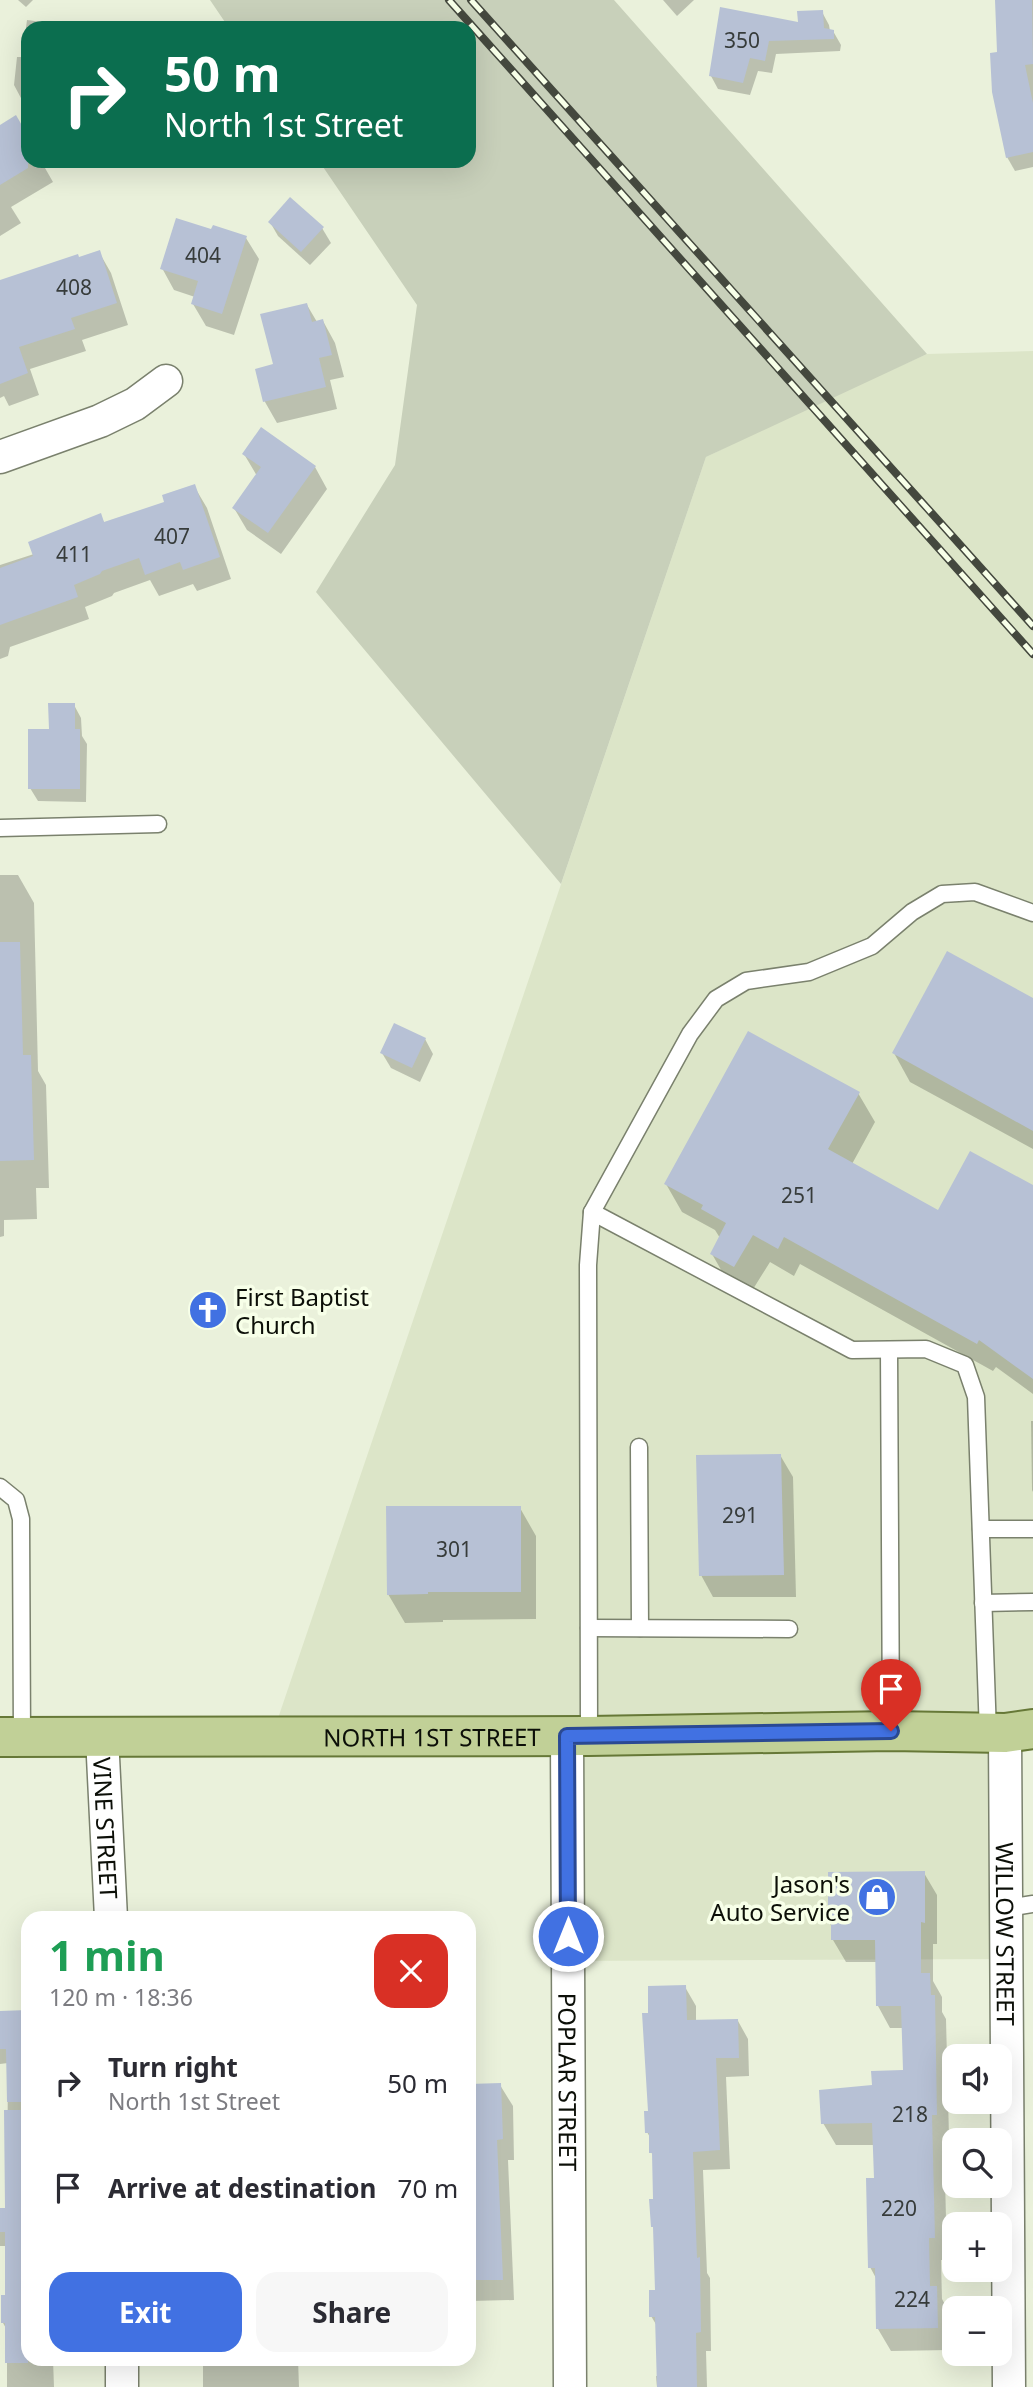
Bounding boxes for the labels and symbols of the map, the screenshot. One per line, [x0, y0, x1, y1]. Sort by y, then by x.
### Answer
house number: 350 [724, 26, 760, 54]
house number: 404 [185, 241, 221, 269]
house number: 408 [56, 273, 92, 301]
house number: 407 [154, 522, 190, 550]
house number: 411 [56, 540, 92, 568]
house number: 251 [781, 1181, 817, 1209]
place label: First Baptist Church [235, 1280, 369, 1341]
church icon: First Baptist Church [187, 1289, 229, 1331]
house number: 291 [722, 1501, 758, 1529]
house number: 301 [436, 1535, 472, 1563]
pin [861, 1659, 921, 1731]
street label: NORTH 1ST STREET [323, 1720, 541, 1753]
street label: VINE STREET [87, 1756, 127, 1900]
street label: WILLOW STREET [989, 1842, 1023, 2027]
place label: Jason's Auto Service [710, 1867, 850, 1928]
shop icon: Jason's Auto Service [856, 1876, 898, 1918]
position arrow [531, 1899, 605, 1973]
street label: POPLAR STREET [552, 1993, 586, 2172]
house number: 218 [892, 2100, 928, 2128]
house number: 220 [881, 2194, 917, 2222]
house number: 224 [894, 2285, 930, 2313]

